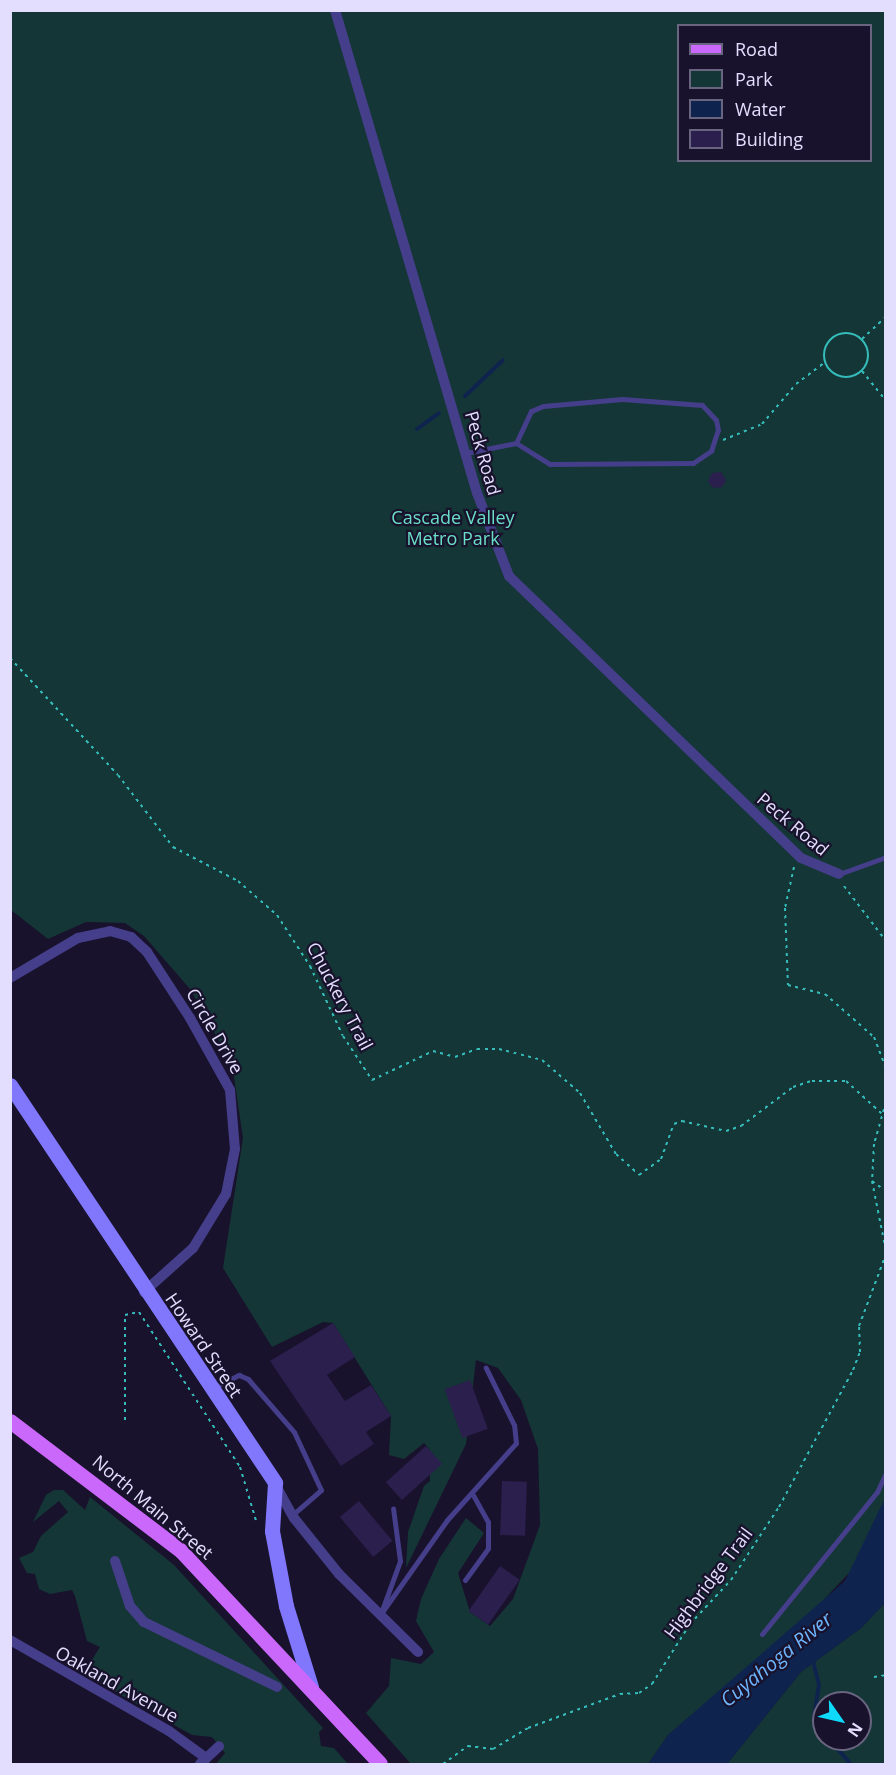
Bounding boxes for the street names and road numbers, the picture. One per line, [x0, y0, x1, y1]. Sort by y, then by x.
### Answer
street label: Peck Road [461, 408, 505, 498]
street label: Peck Road [753, 788, 833, 860]
street label: Chuckery Trail [303, 938, 377, 1054]
street label: Circle Drive [182, 984, 248, 1078]
street label: Howard Street [161, 1289, 247, 1401]
street label: North Main Street [88, 1450, 218, 1564]
street label: Highbridge Trail [659, 1523, 757, 1643]
street label: Oakland Avenue [52, 1641, 182, 1727]

